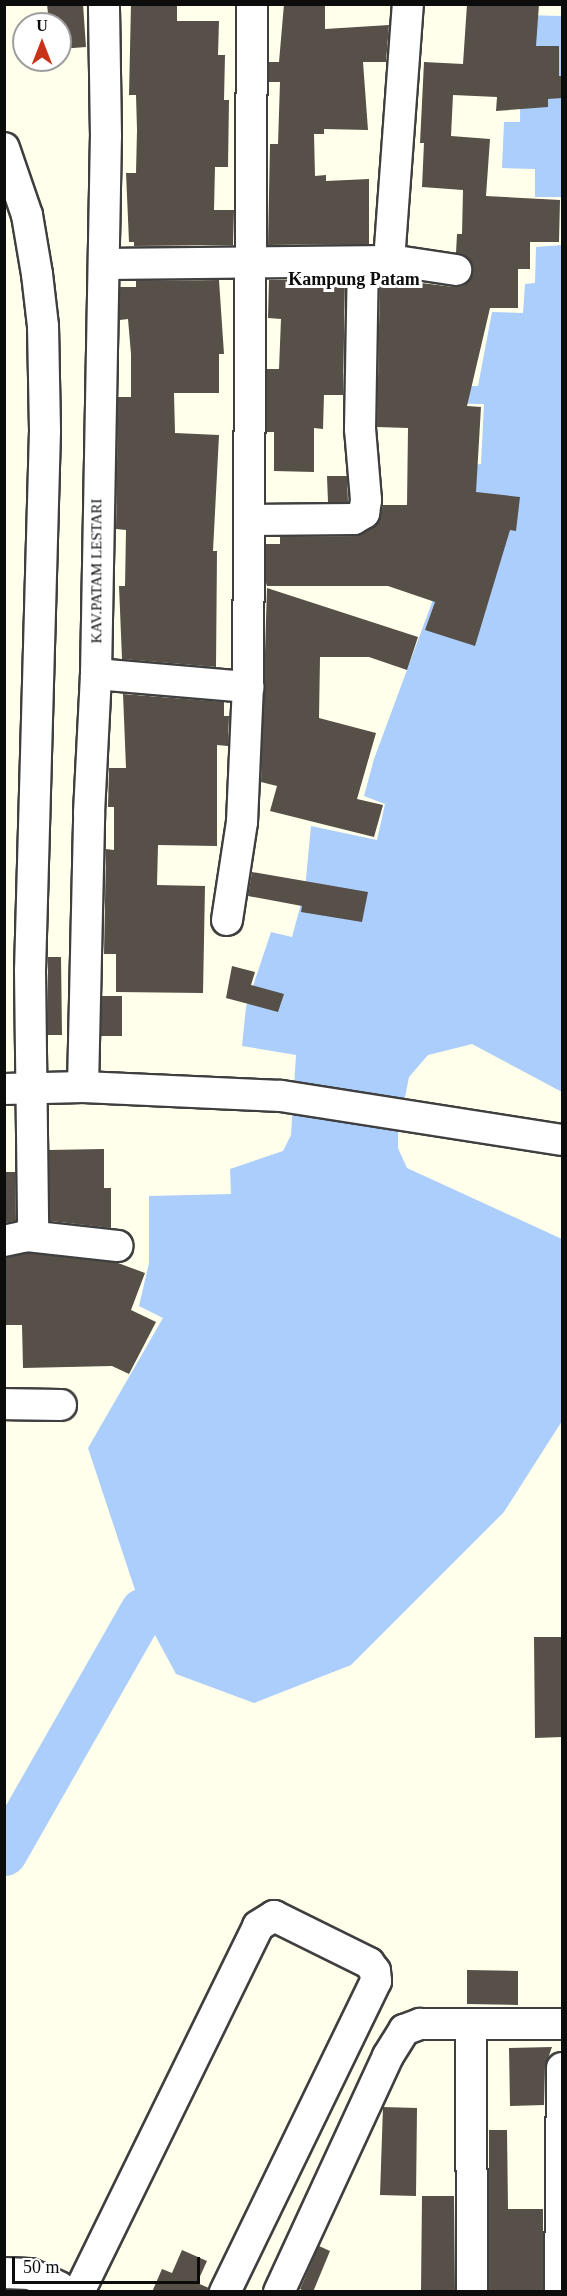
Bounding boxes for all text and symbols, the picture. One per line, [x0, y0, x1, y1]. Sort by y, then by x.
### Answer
north arrow [12, 12, 72, 72]
text: U [36, 17, 48, 34]
district label: Kampung Patam [288, 268, 420, 290]
street label: KAV.PATAM LESTARI [88, 499, 106, 643]
scale bar [15, 2245, 202, 2283]
text: 50 m [23, 2257, 60, 2277]

